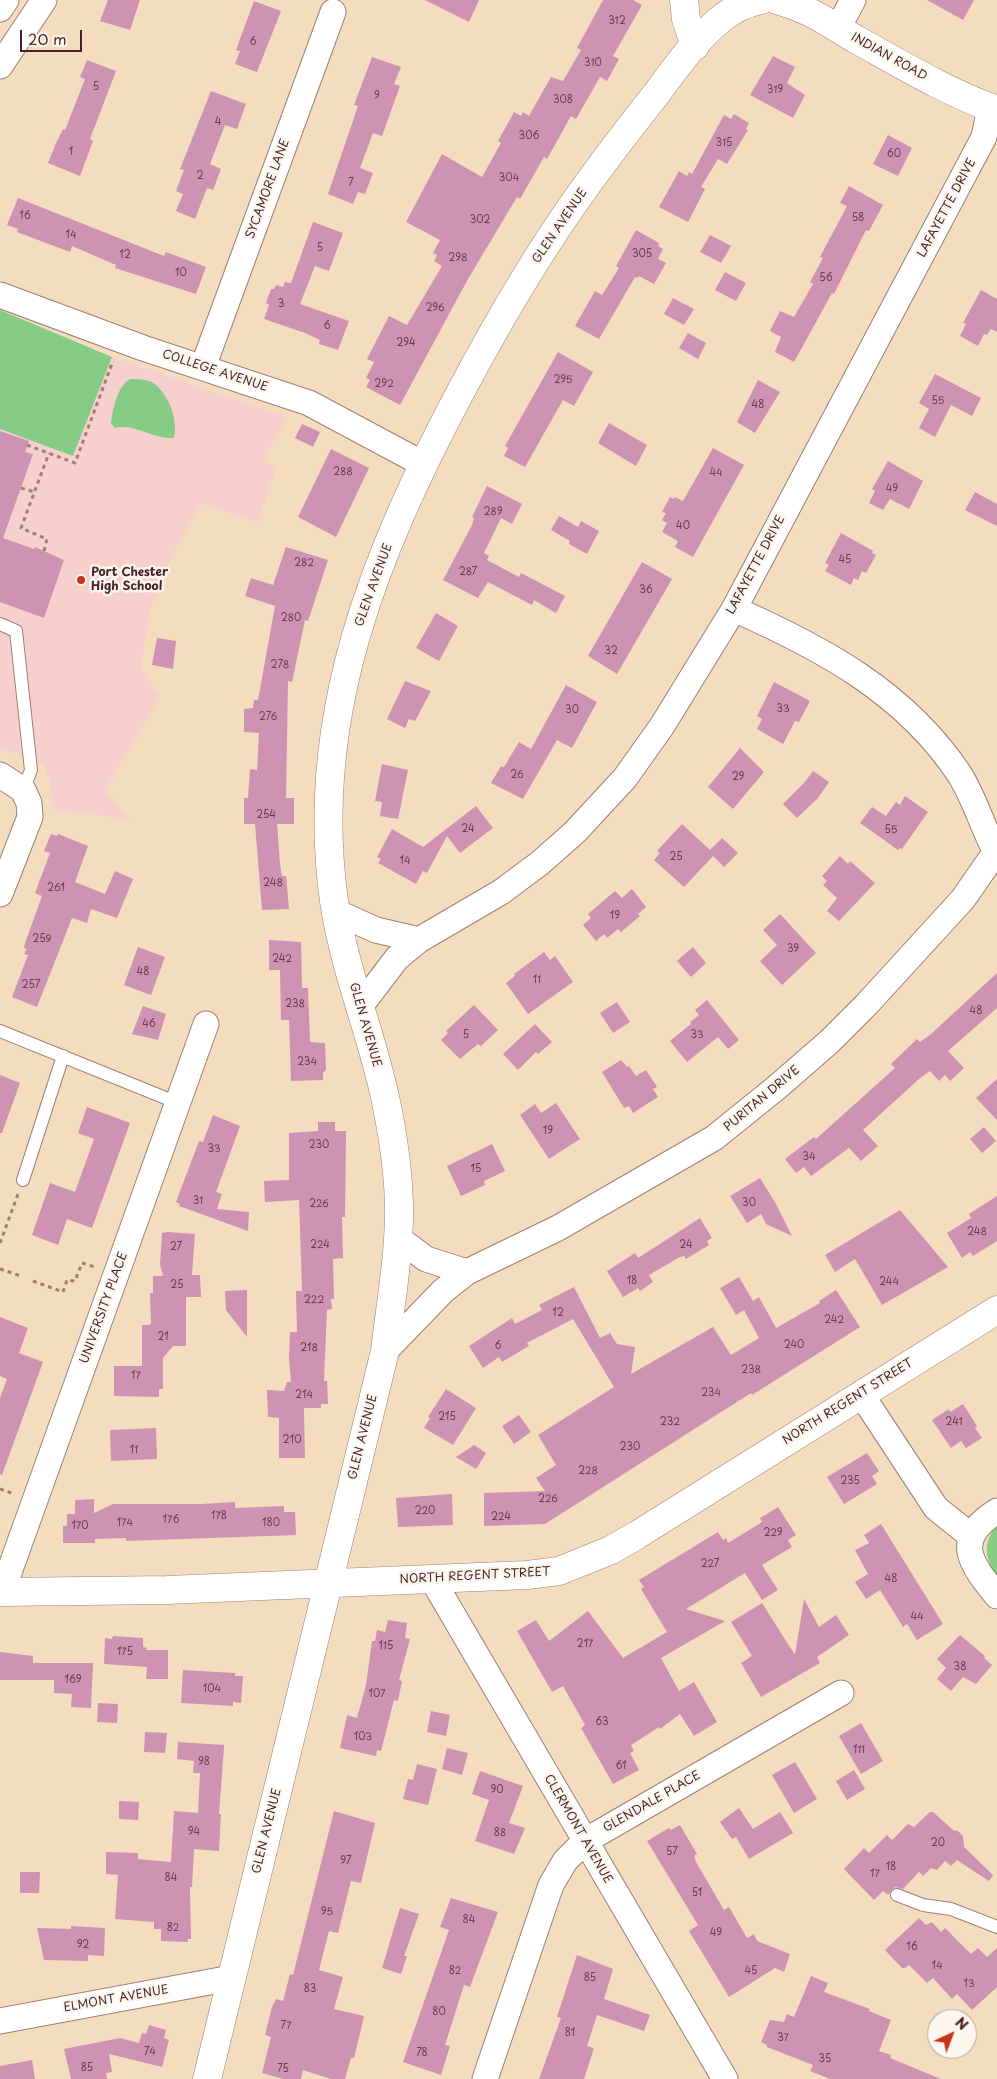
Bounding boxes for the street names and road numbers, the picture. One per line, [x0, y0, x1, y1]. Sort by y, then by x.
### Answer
street label: INDIAN ROAD [848, 30, 930, 84]
street label: SYCAMORE LANE [243, 137, 293, 241]
street label: LAFAYETTE DRIVE [915, 156, 979, 260]
street label: GLEN AVENUE [530, 186, 590, 266]
street label: COLLEGE AVENUE [160, 347, 270, 395]
street label: LAFAYETTE DRIVE [724, 513, 788, 617]
street label: GLEN AVENUE [352, 542, 396, 628]
street label: GLEN AVENUE [346, 981, 384, 1069]
street label: PURITAN DRIVE [721, 1063, 803, 1135]
street label: UNIVERSITY PLACE [77, 1250, 131, 1366]
street label: NORTH REGENT STREET [780, 1356, 916, 1448]
street label: GLEN AVENUE [345, 1393, 381, 1481]
street label: NORTH REGENT STREET [399, 1565, 551, 1587]
street label: GLENDALE PLACE [601, 1768, 703, 1836]
street label: CLERMONT AVENUE [541, 1772, 615, 1886]
street label: GLEN AVENUE [249, 1787, 285, 1875]
street label: ELMONT AVENUE [62, 1983, 170, 2015]

